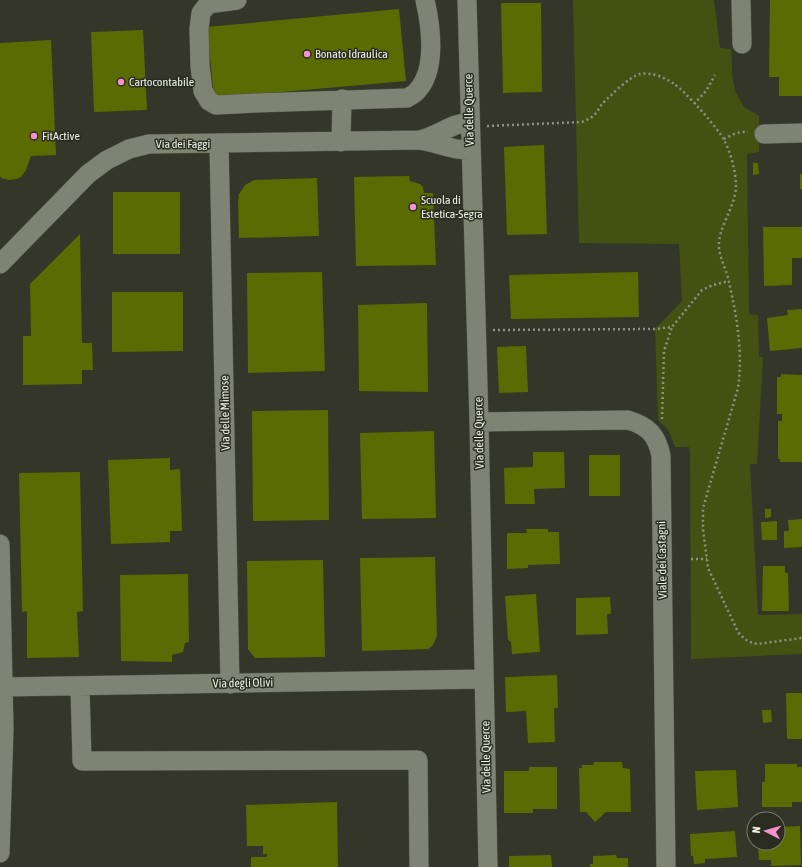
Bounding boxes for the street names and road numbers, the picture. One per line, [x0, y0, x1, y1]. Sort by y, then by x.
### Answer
street label: Via delle Querce [461, 74, 477, 146]
street label: Via dei Faggi [156, 137, 210, 151]
street label: Via delle Mimose [217, 375, 233, 451]
street label: Via delle Querce [471, 397, 487, 469]
street label: Viale dei Castagni [654, 521, 670, 599]
street label: Via degli Olivi [213, 675, 273, 691]
street label: Via delle Querce [478, 721, 494, 793]

